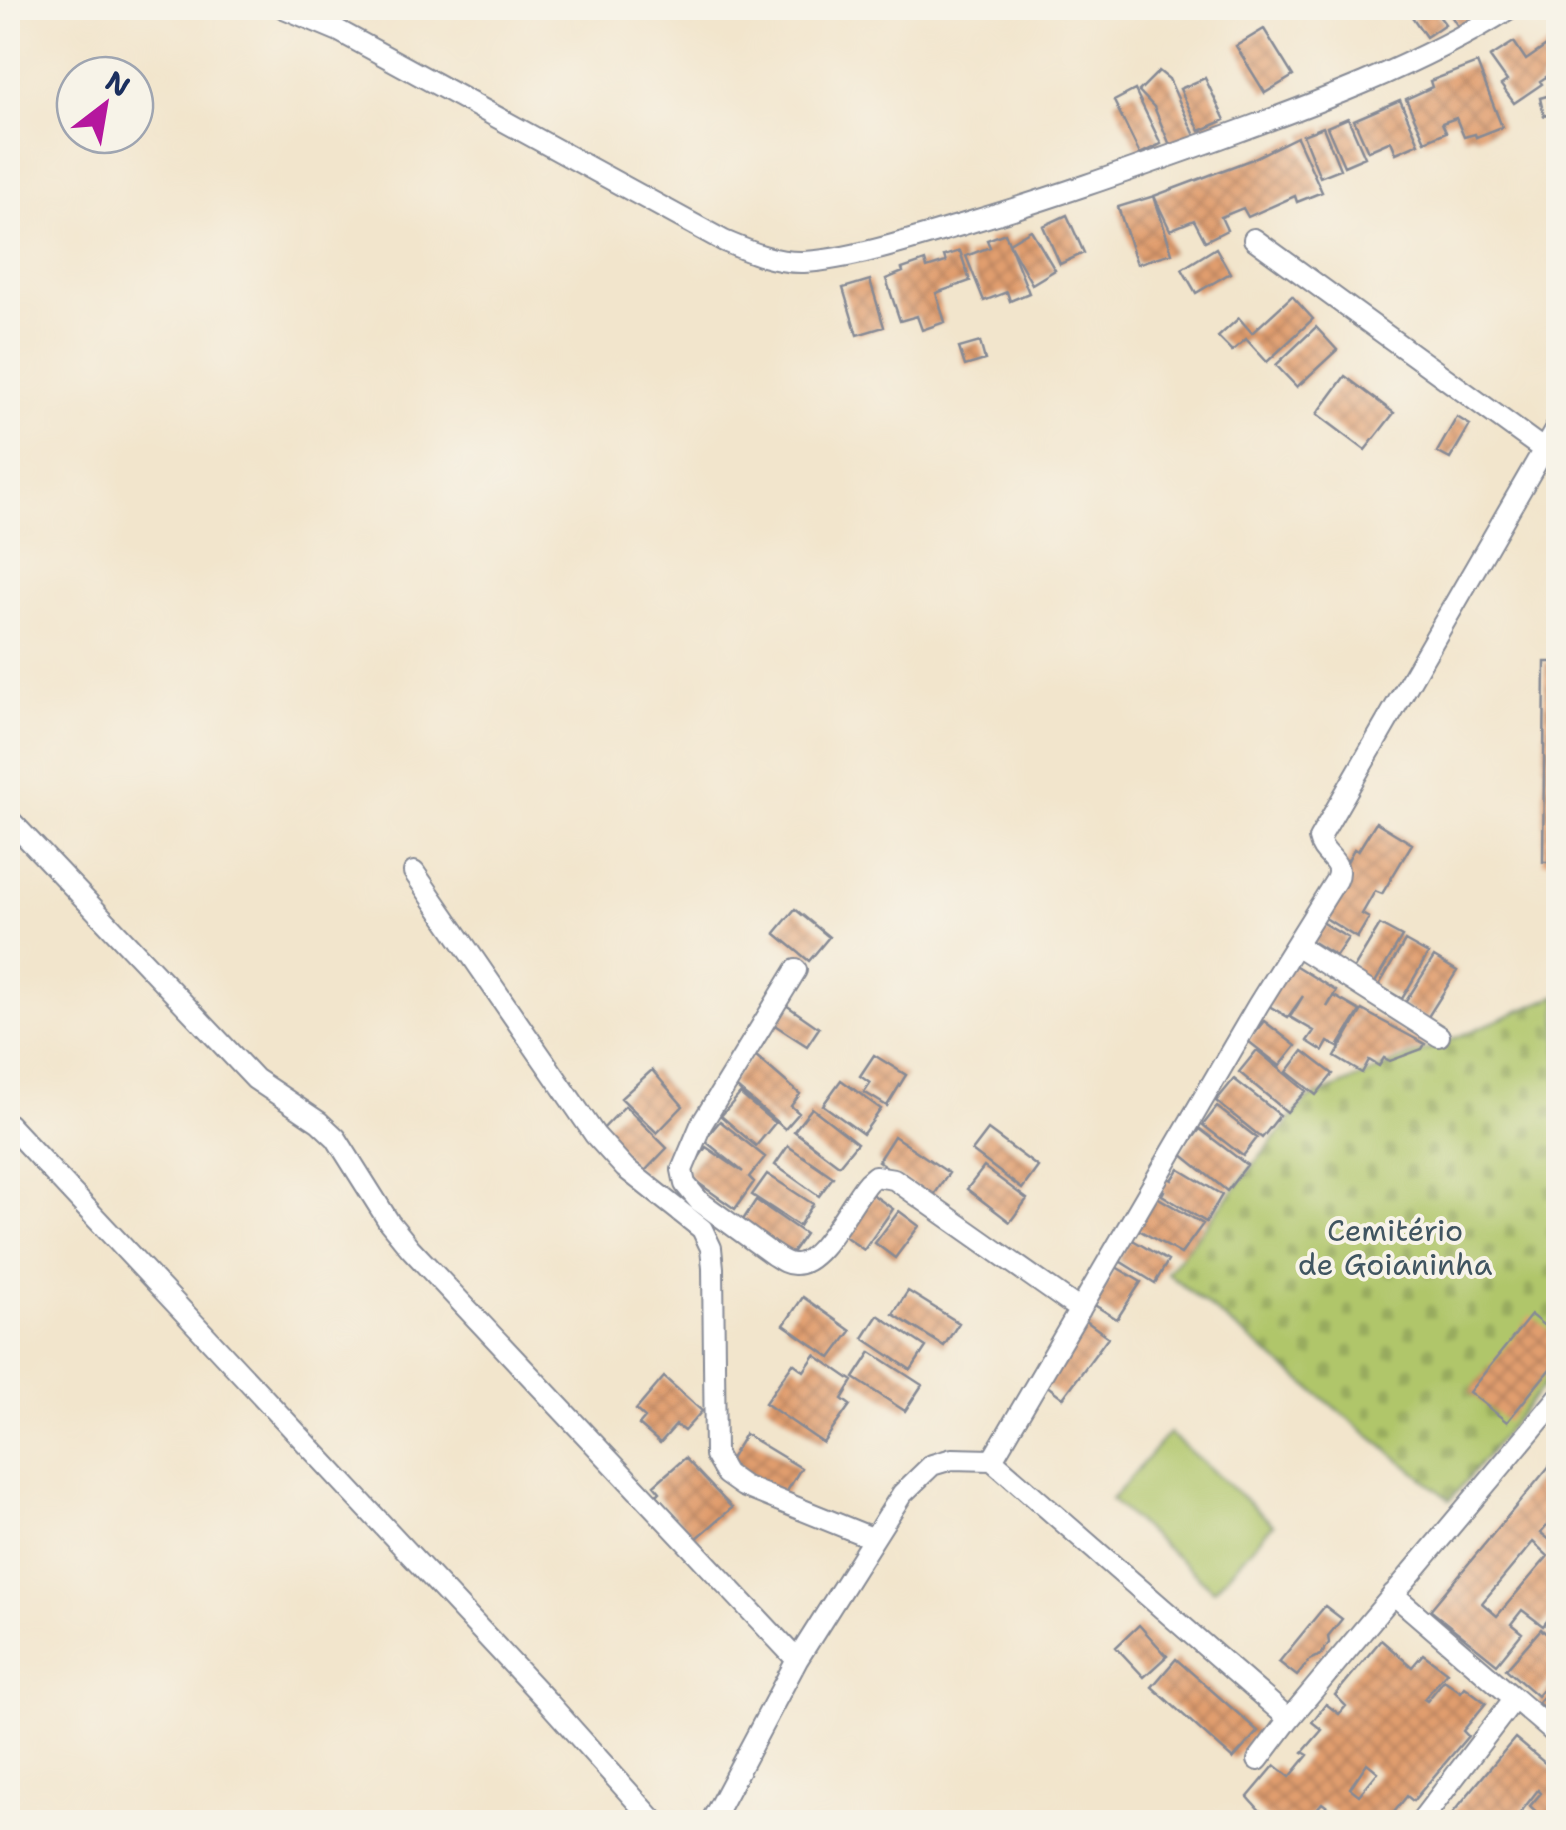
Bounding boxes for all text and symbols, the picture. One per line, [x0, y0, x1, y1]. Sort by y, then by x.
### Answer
north arrow [55, 55, 155, 155]
text: N [99, 62, 137, 106]
park label: Cemitério de Goianinha [1298, 1210, 1493, 1285]

